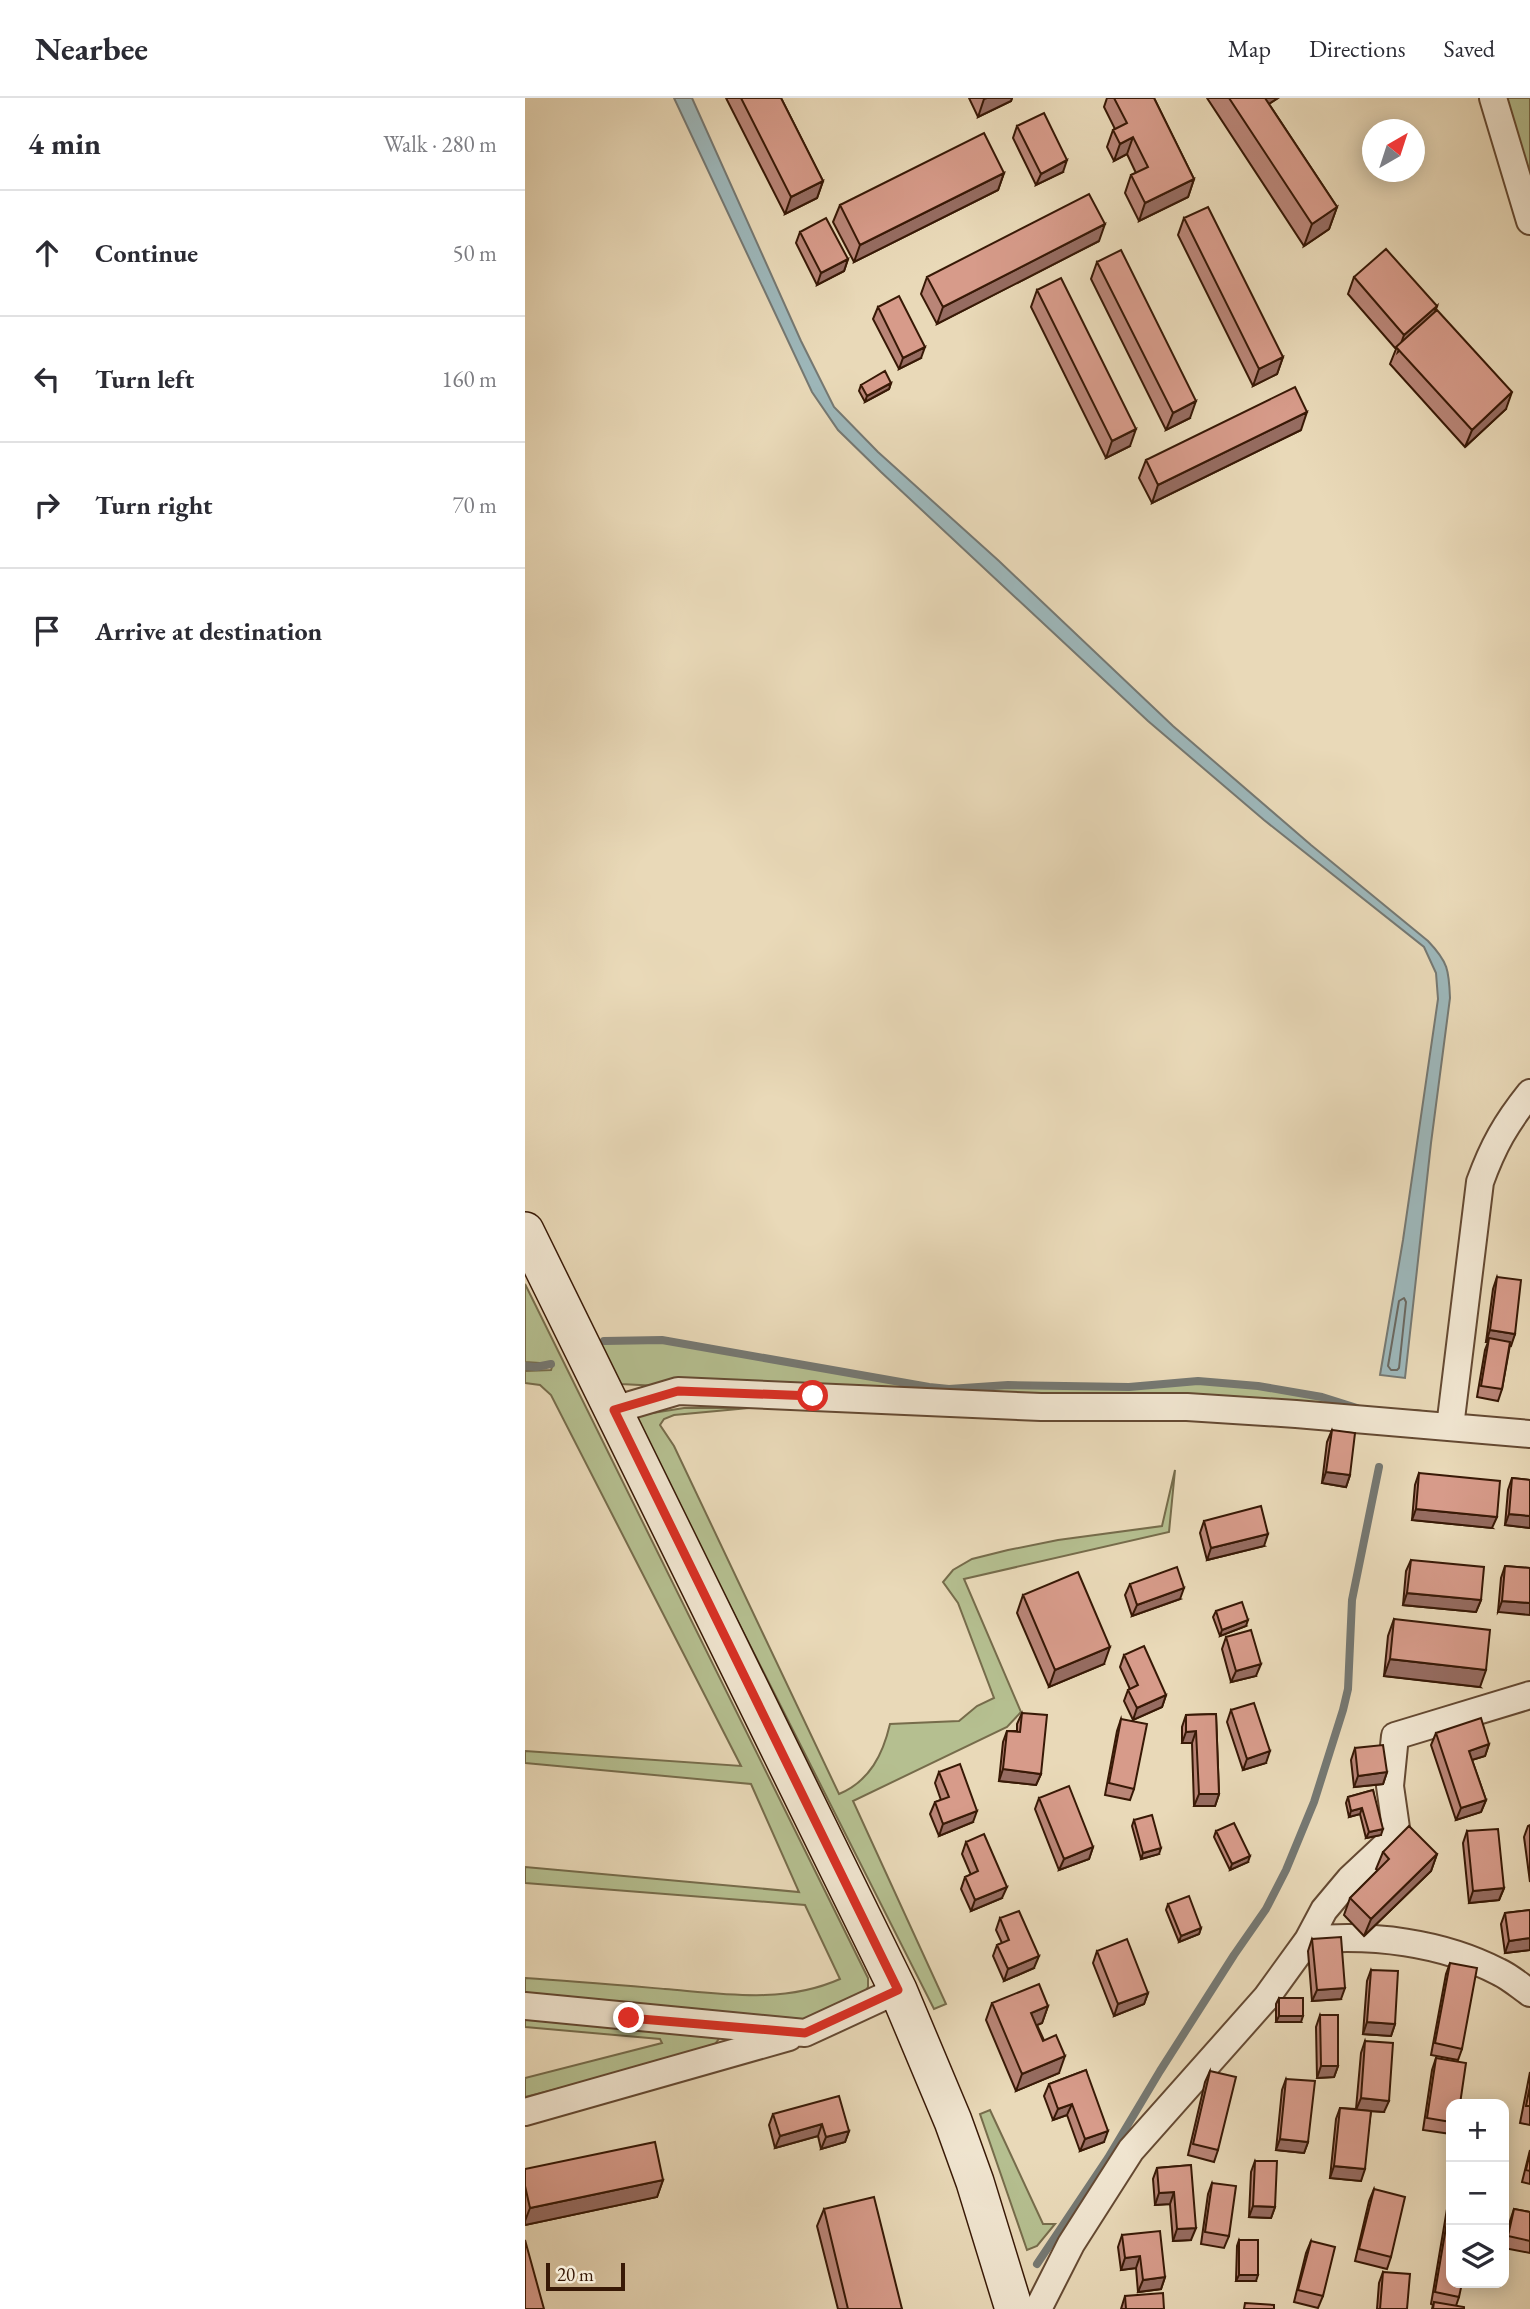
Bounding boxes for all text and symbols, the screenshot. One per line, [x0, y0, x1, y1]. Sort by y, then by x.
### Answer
text: Nearbee [35, 27, 148, 70]
text: Map [1228, 33, 1271, 64]
text: Directions [1309, 33, 1406, 64]
text: Saved [1444, 33, 1495, 64]
north arrow [1362, 119, 1425, 182]
text: 4 min [28, 124, 101, 163]
text: Walk · 280 m [383, 129, 497, 159]
icon: ahead [28, 234, 66, 272]
text: Continue [95, 236, 198, 270]
text: 50 m [452, 238, 497, 268]
icon: left [28, 360, 66, 398]
text: Turn left [95, 362, 194, 396]
text: 160 m [441, 364, 497, 394]
icon: right [28, 486, 66, 524]
text: Turn right [95, 488, 213, 522]
text: 70 m [452, 490, 497, 520]
icon: arrive [28, 612, 66, 650]
text: Arrive at destination [95, 614, 322, 648]
route start [797, 1380, 828, 1411]
route end [613, 2002, 644, 2033]
map controls [1446, 2099, 1509, 2288]
button: + [1446, 2099, 1509, 2162]
button: − [1446, 2162, 1509, 2225]
button: layers [1446, 2225, 1509, 2288]
scale bar [546, 2260, 625, 2292]
text: 20 m [557, 2262, 594, 2287]

